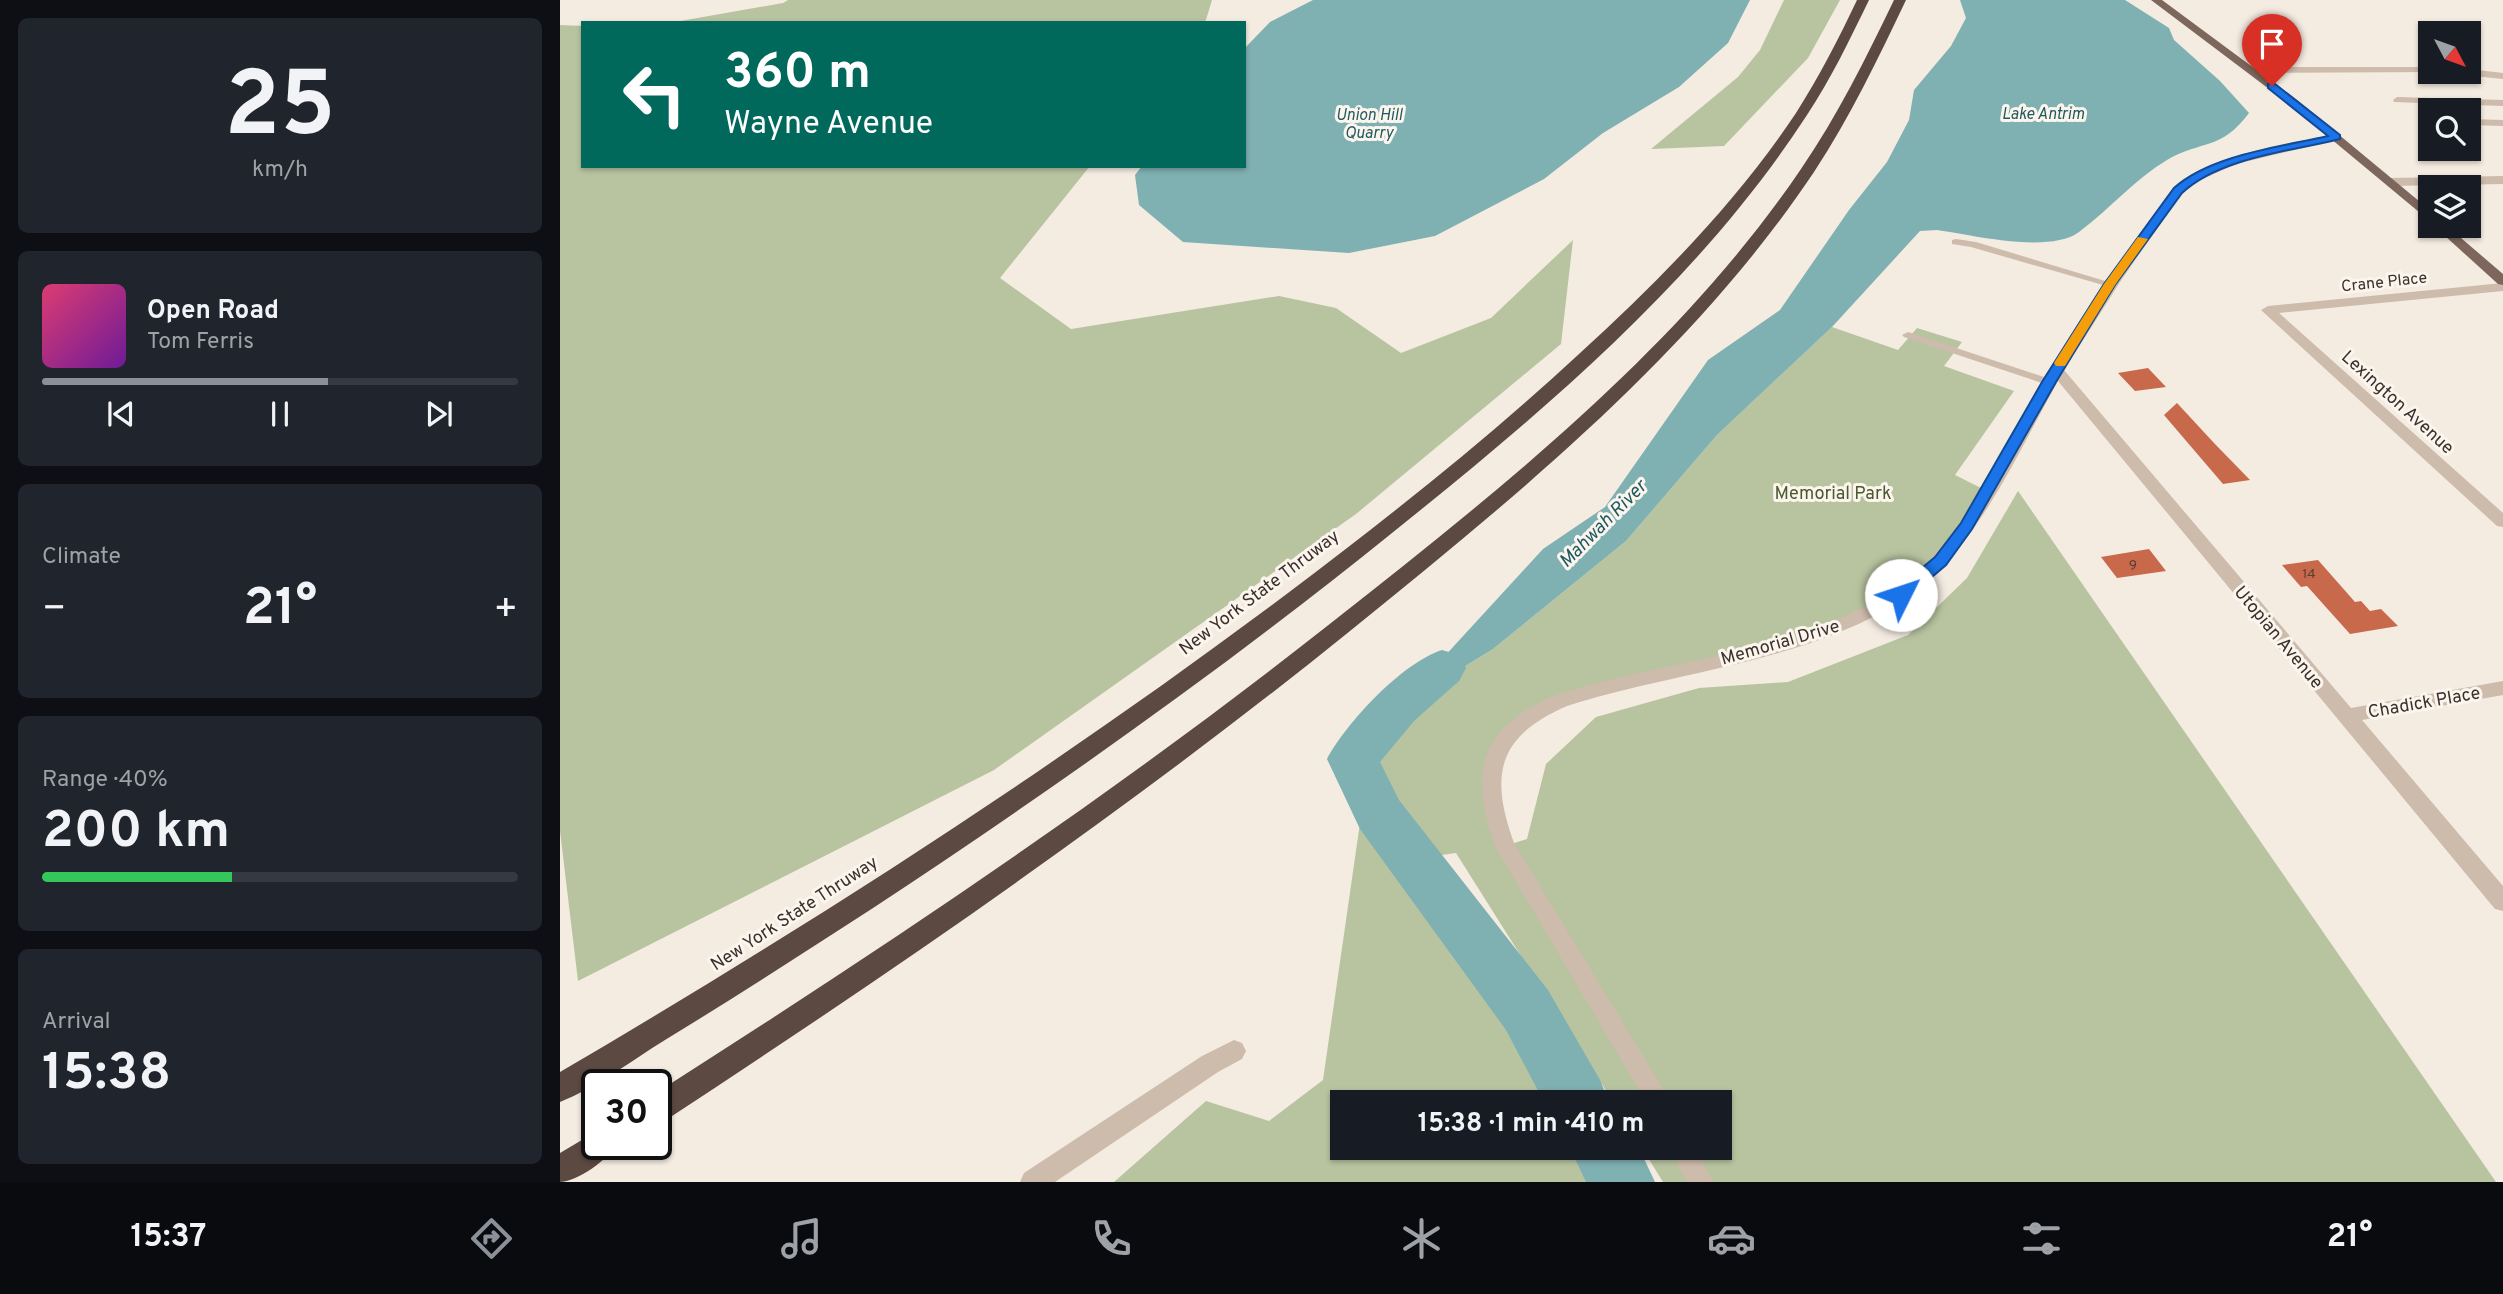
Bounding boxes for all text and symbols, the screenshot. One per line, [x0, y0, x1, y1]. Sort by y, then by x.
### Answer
pin [2242, 14, 2302, 86]
north arrow [2418, 21, 2482, 84]
map controls [2418, 21, 2481, 238]
icon: arrive [2253, 25, 2291, 63]
text: 360 m [724, 44, 871, 106]
icon: left [609, 49, 700, 140]
text: 25 [224, 53, 336, 168]
button: search [2418, 98, 2481, 161]
text: Wayne Avenue [724, 105, 933, 145]
water label: Lake Antrim [2002, 105, 2084, 125]
water label: Union Hill Quarry [1336, 106, 1403, 144]
text: km/h [252, 156, 308, 185]
button: layers [2418, 175, 2481, 238]
street label: Crane Place [2340, 269, 2428, 297]
text: Open Road [147, 295, 279, 328]
text: Tom Ferris [147, 328, 254, 357]
street label: Lexington Avenue [2336, 346, 2458, 460]
icon: previous [102, 395, 140, 433]
icon: pause [261, 395, 299, 433]
icon: next [420, 395, 458, 433]
water label: Mahwah River [1554, 474, 1654, 573]
park label: Memorial Park [1775, 483, 1891, 506]
street label: New York State Thruway [1175, 525, 1345, 661]
text: Climate [42, 543, 121, 572]
house number: 9 [2129, 557, 2137, 574]
position arrow [1864, 558, 1938, 632]
house number: 14 [2302, 566, 2316, 583]
text: 21° [243, 577, 317, 643]
street label: Utopian Avenue [2228, 582, 2328, 694]
text: − [42, 586, 67, 635]
text: + [493, 586, 518, 635]
street label: Memorial Drive [1718, 616, 1842, 671]
street label: Chadick Place [2366, 682, 2482, 725]
text: Range · 40% [42, 766, 168, 795]
text: 200 km [42, 800, 230, 866]
street label: New York State Thruway [707, 852, 883, 977]
text: Arrival [42, 1008, 111, 1037]
text: 15:38 [42, 1042, 171, 1108]
speed limit sign: 30 [581, 1069, 672, 1160]
text: 15:38 · 1 min · 410 m [1418, 1108, 1644, 1141]
icon: directions [467, 1214, 516, 1263]
icon: music [777, 1214, 826, 1263]
icon: phone [1087, 1214, 1136, 1263]
icon: climate [1397, 1214, 1446, 1263]
icon: car [1707, 1214, 1756, 1263]
icon: filters [2017, 1214, 2066, 1263]
text: 15:37 [130, 1218, 206, 1258]
text: 21° [2327, 1218, 2372, 1258]

